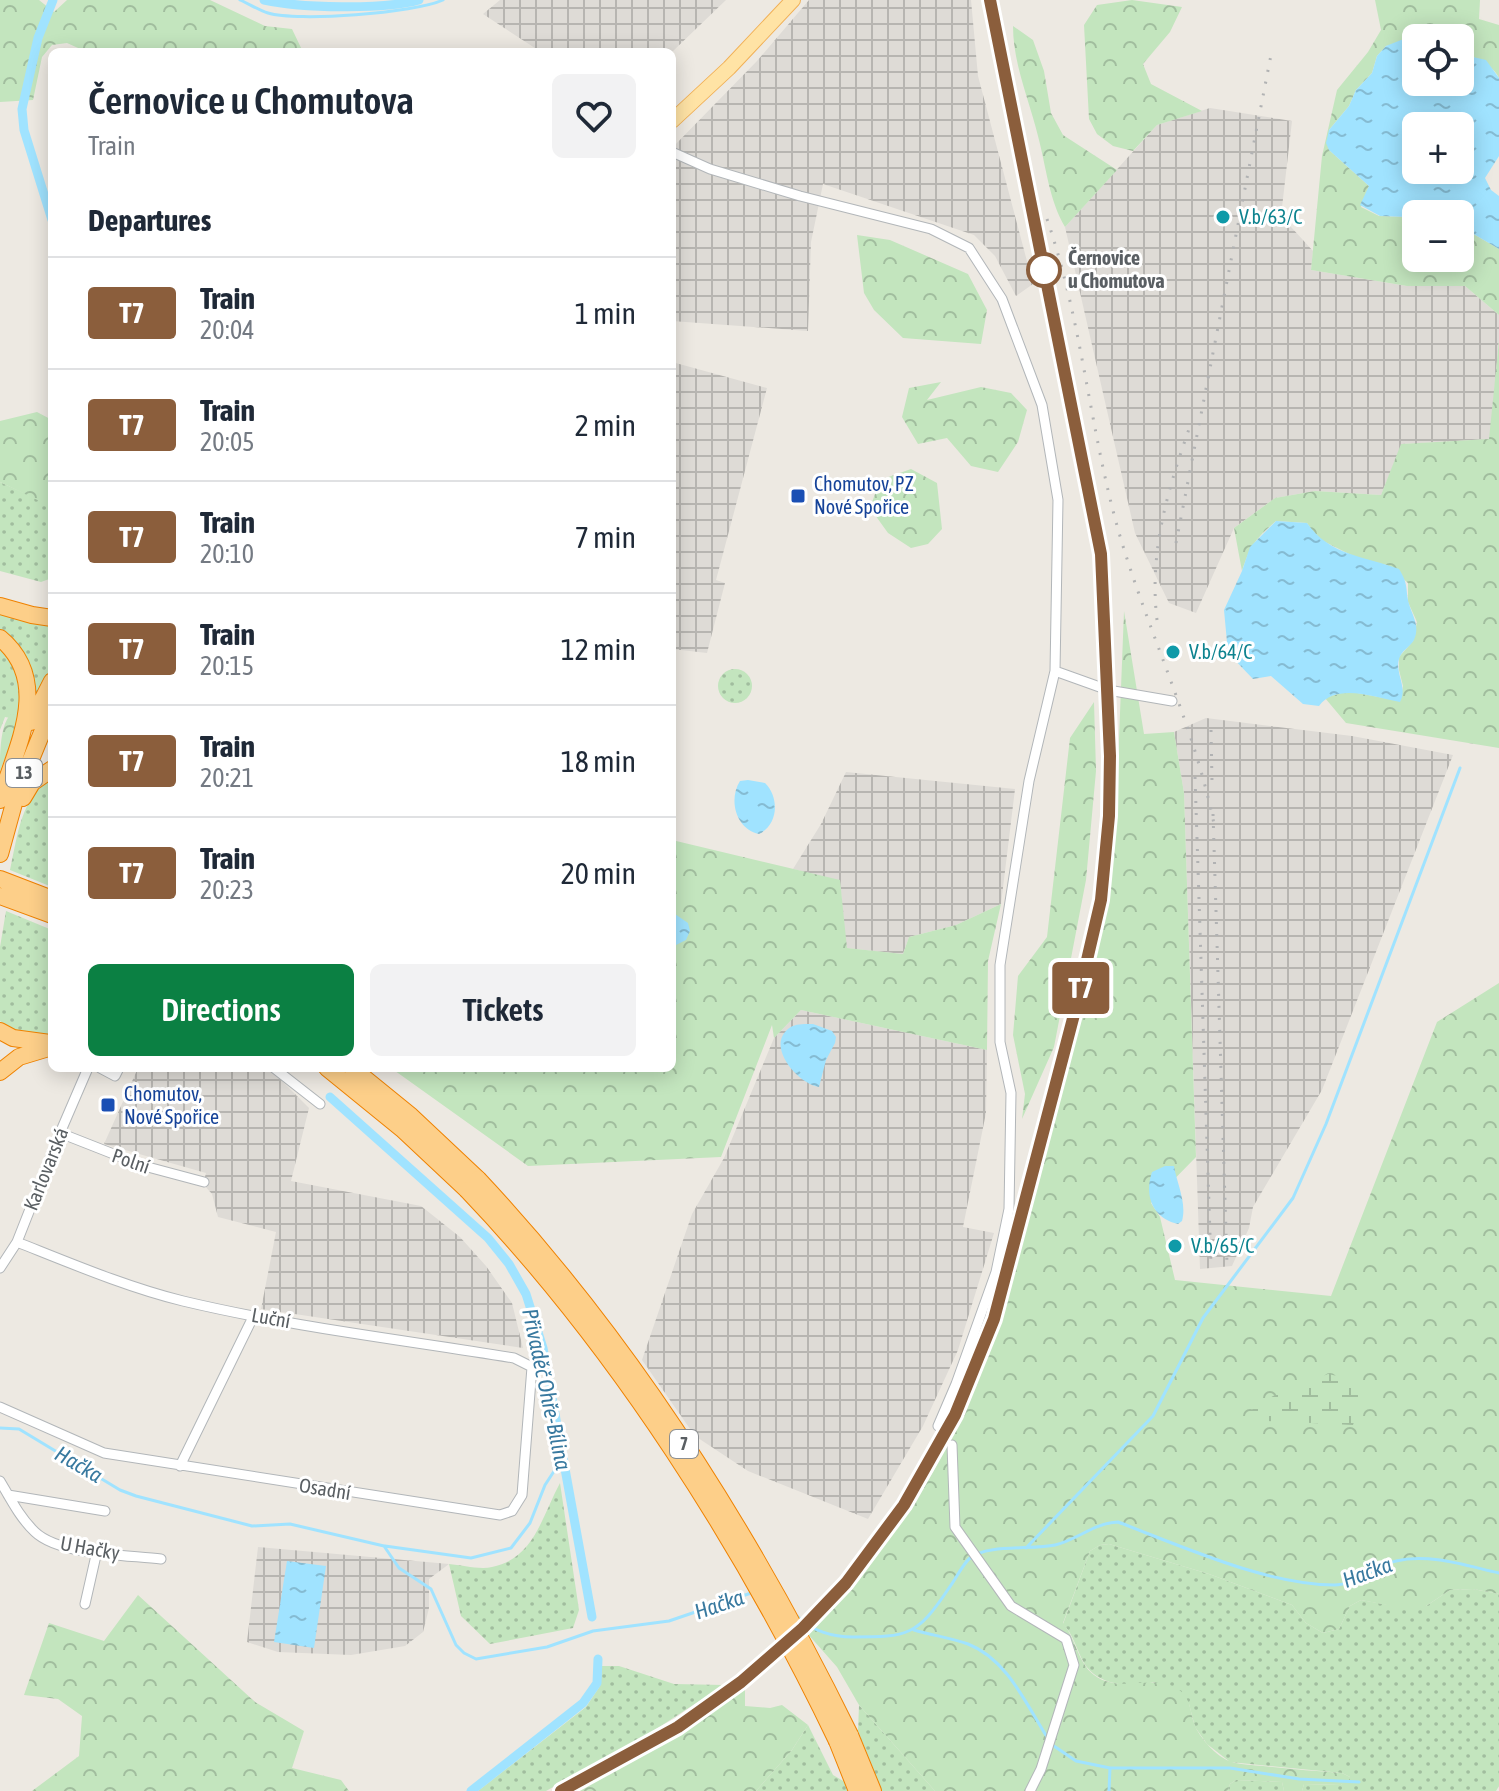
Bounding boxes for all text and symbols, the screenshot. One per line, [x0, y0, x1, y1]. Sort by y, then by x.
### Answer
map controls [1402, 24, 1474, 272]
button: locate [1402, 24, 1474, 96]
button: heart [552, 74, 636, 158]
text: Černovice u Chomutova [88, 79, 414, 122]
button: + [1402, 112, 1474, 184]
text: Train [88, 131, 136, 161]
button: − [1402, 200, 1474, 272]
text: Departures [88, 203, 211, 237]
place label: V.b/63/C [1239, 205, 1302, 228]
marker: V.b/63/C [1214, 208, 1232, 226]
place label: Černovice u Chomutova [1068, 246, 1165, 292]
marker: Černovice u Chomutova [1027, 253, 1061, 287]
text: Train [200, 281, 255, 315]
text: 1 min [575, 296, 636, 330]
text: T7 [119, 297, 145, 329]
text: 20:04 [200, 315, 255, 345]
text: Train [200, 393, 255, 427]
text: 2 min [575, 408, 636, 442]
text: T7 [119, 409, 145, 441]
text: 20:05 [200, 427, 255, 457]
place label: Chomutov, PZ Nové Spořice [814, 472, 914, 518]
marker: Chomutov, PZ Nové Spořice [789, 487, 807, 505]
text: Train [200, 505, 255, 539]
text: 7 min [575, 520, 636, 554]
text: T7 [119, 521, 145, 553]
text: 20:10 [200, 539, 254, 569]
text: Train [200, 617, 255, 651]
text: 12 min [561, 632, 636, 666]
text: T7 [119, 633, 145, 665]
place label: V.b/64/C [1189, 640, 1252, 663]
marker: V.b/64/C [1164, 643, 1182, 661]
text: 20:15 [200, 651, 254, 681]
text: Train [200, 729, 255, 763]
text: 18 min [561, 744, 636, 778]
text: T7 [119, 745, 145, 777]
road number: 13 [6, 759, 42, 787]
text: 20:21 [200, 763, 254, 793]
text: Train [200, 841, 255, 875]
text: 20 min [561, 856, 636, 890]
text: T7 [119, 857, 145, 889]
text: 20:23 [200, 875, 254, 905]
line badge: T7 [1045, 962, 1117, 1014]
button: Directions [88, 964, 354, 1056]
button: Tickets [370, 964, 636, 1056]
text: T7 [1068, 972, 1094, 1004]
place label: Chomutov, Nové Spořice [124, 1082, 219, 1128]
marker: Chomutov, Nové Spořice [99, 1096, 117, 1114]
street label: Karlovarská [19, 1124, 73, 1214]
street label: Polní [109, 1143, 154, 1178]
place label: V.b/65/C [1191, 1234, 1254, 1257]
marker: V.b/65/C [1166, 1237, 1184, 1255]
street label: Luční [250, 1303, 293, 1332]
water label: Přivaděč Ohře-Bílina [517, 1306, 577, 1472]
road number: 7 [670, 1430, 698, 1458]
water label: Hačka [51, 1440, 107, 1488]
street label: Osadní [298, 1473, 353, 1504]
street label: U Hačky [59, 1531, 122, 1564]
water label: Hačka [1339, 1551, 1395, 1593]
water label: Hačka [691, 1583, 747, 1625]

